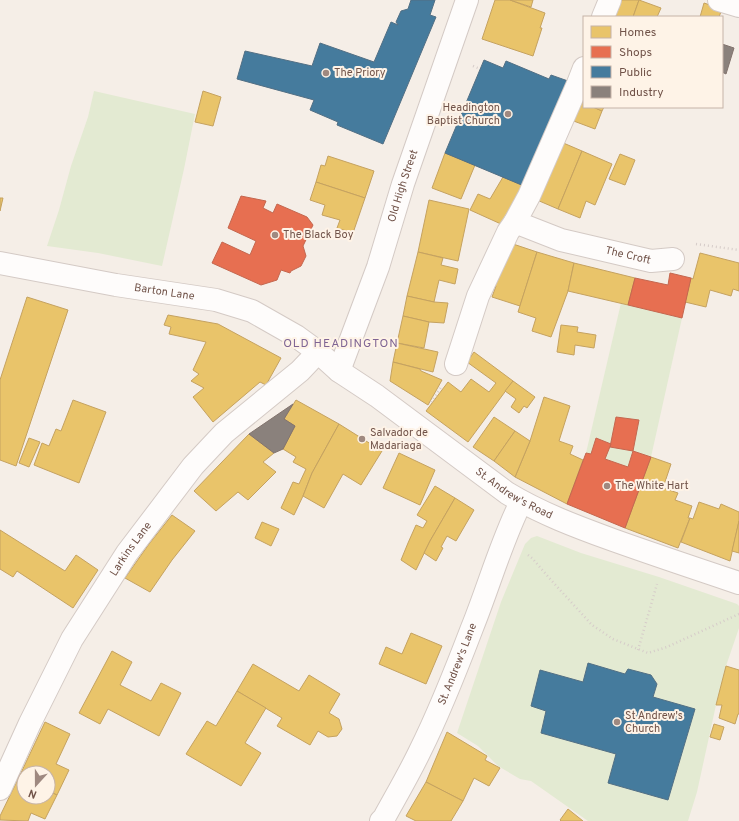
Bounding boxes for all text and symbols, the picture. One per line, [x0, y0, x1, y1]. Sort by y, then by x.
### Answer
legend [583, 16, 723, 108]
text: Homes [619, 25, 656, 41]
text: Shops [619, 45, 652, 61]
text: Public [619, 65, 652, 81]
place label: The Priory [334, 66, 386, 80]
marker: The Priory [321, 68, 331, 78]
text: Industry [619, 85, 664, 101]
place label: Headington Baptist Church [427, 101, 500, 128]
marker: Headington Baptist Church [503, 109, 513, 119]
street label: Old High Street [385, 148, 421, 224]
place label: The Black Boy [283, 228, 354, 242]
marker: The Black Boy [270, 230, 280, 240]
street label: The Croft [604, 244, 652, 268]
street label: Barton Lane [133, 281, 196, 304]
district label: OLD HEADINGTON [283, 336, 399, 352]
place label: Salvador de Madariaga [370, 426, 428, 453]
marker: Salvador de Madariaga [357, 434, 367, 444]
street label: St. Andrew's Road [472, 465, 555, 523]
place label: The White Hart [615, 479, 689, 493]
marker: The White Hart [602, 481, 612, 491]
street label: Larkins Lane [107, 519, 155, 579]
street label: St. Andrew's Lane [435, 621, 480, 707]
place label: St Andrew's Church [625, 709, 683, 736]
marker: St Andrew's Church [612, 717, 622, 727]
north arrow [16, 765, 56, 805]
text: N [27, 785, 39, 801]

